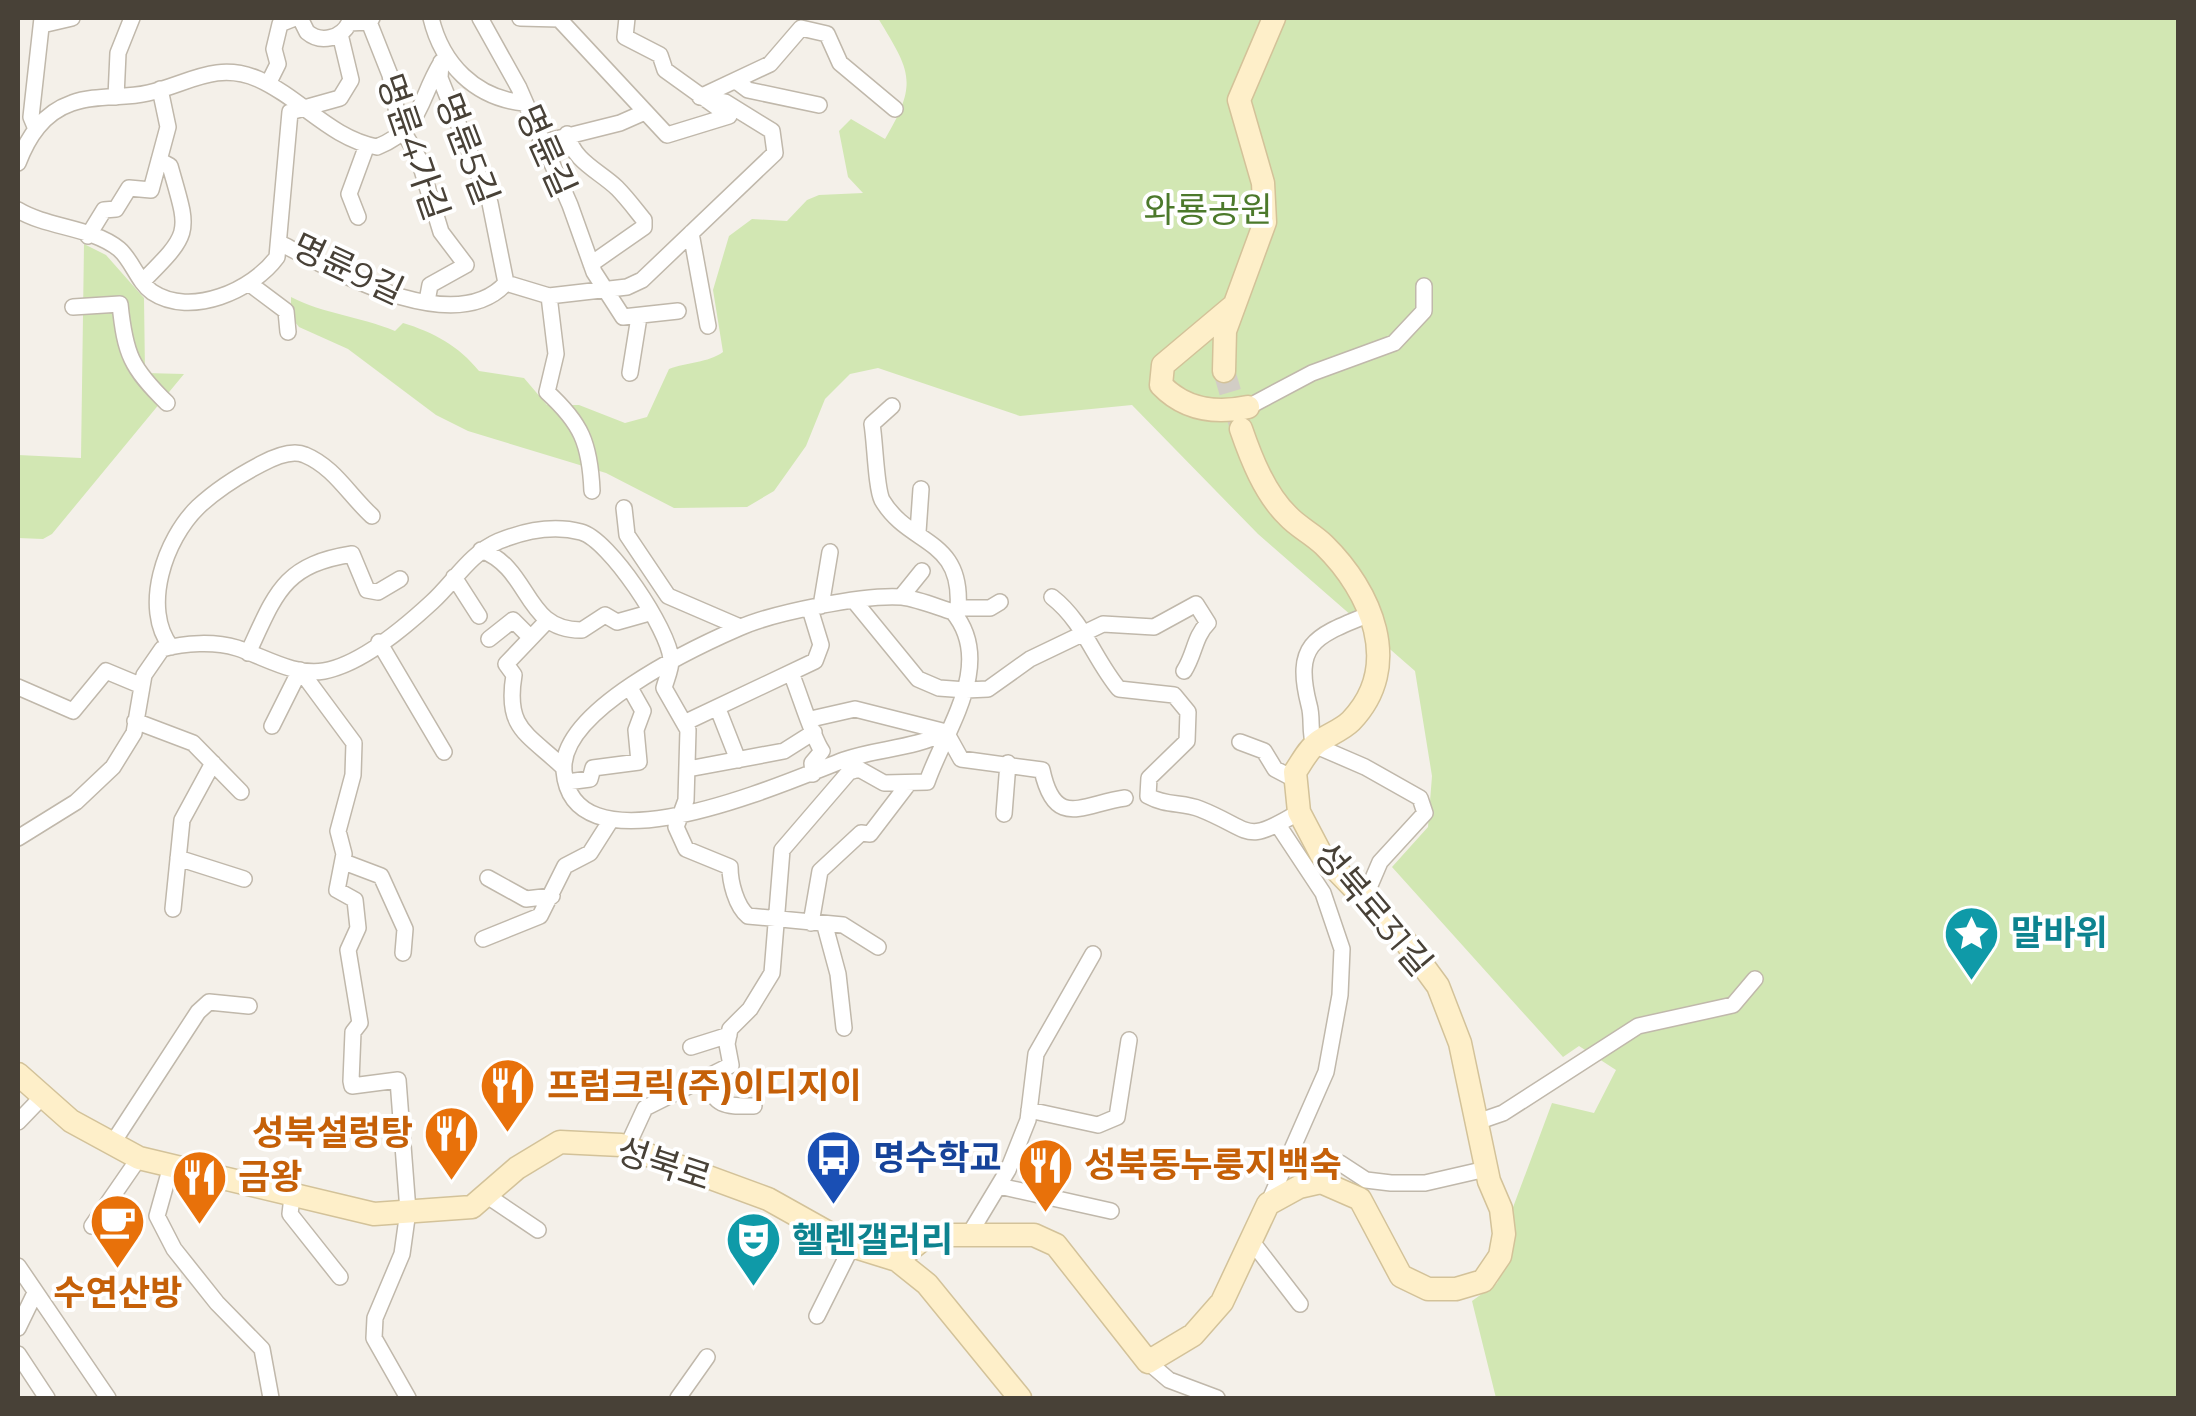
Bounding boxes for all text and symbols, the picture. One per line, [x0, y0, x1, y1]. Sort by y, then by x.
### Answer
street label: 명륜4가길 [368, 68, 459, 226]
street label: 명륜5길 [427, 87, 508, 211]
street label: 명륜길 [507, 98, 586, 204]
park label: 와룡공원 [1144, 188, 1272, 231]
street label: 명륜9길 [286, 224, 411, 313]
street label: 성북로31길 [1305, 833, 1442, 984]
place icon: 말바위 [1942, 903, 2002, 982]
place label: 말바위 [2011, 911, 2108, 954]
restaurant icon: 프럼크릭(주)이디지이 [478, 1056, 538, 1135]
place label: 프럼크릭(주)이디지이 [547, 1064, 862, 1107]
restaurant icon: 성북설렁탕 [422, 1103, 482, 1182]
place label: 성북설렁탕 [252, 1111, 413, 1154]
street label: 성북로 [612, 1128, 717, 1199]
bus stop icon: 명수학교 [804, 1128, 864, 1207]
restaurant icon: 성북동누룽지백숙 [1015, 1135, 1075, 1214]
place label: 명수학교 [873, 1136, 1002, 1179]
place label: 성북동누룽지백숙 [1084, 1143, 1342, 1186]
restaurant icon: 금왕 [169, 1147, 229, 1226]
place label: 금왕 [238, 1155, 302, 1198]
cafe icon: 수연산방 [88, 1192, 148, 1271]
theatre icon: 헬렌갤러리 [723, 1210, 783, 1289]
place label: 헬렌갤러리 [792, 1218, 953, 1261]
place label: 수연산방 [54, 1271, 182, 1314]

